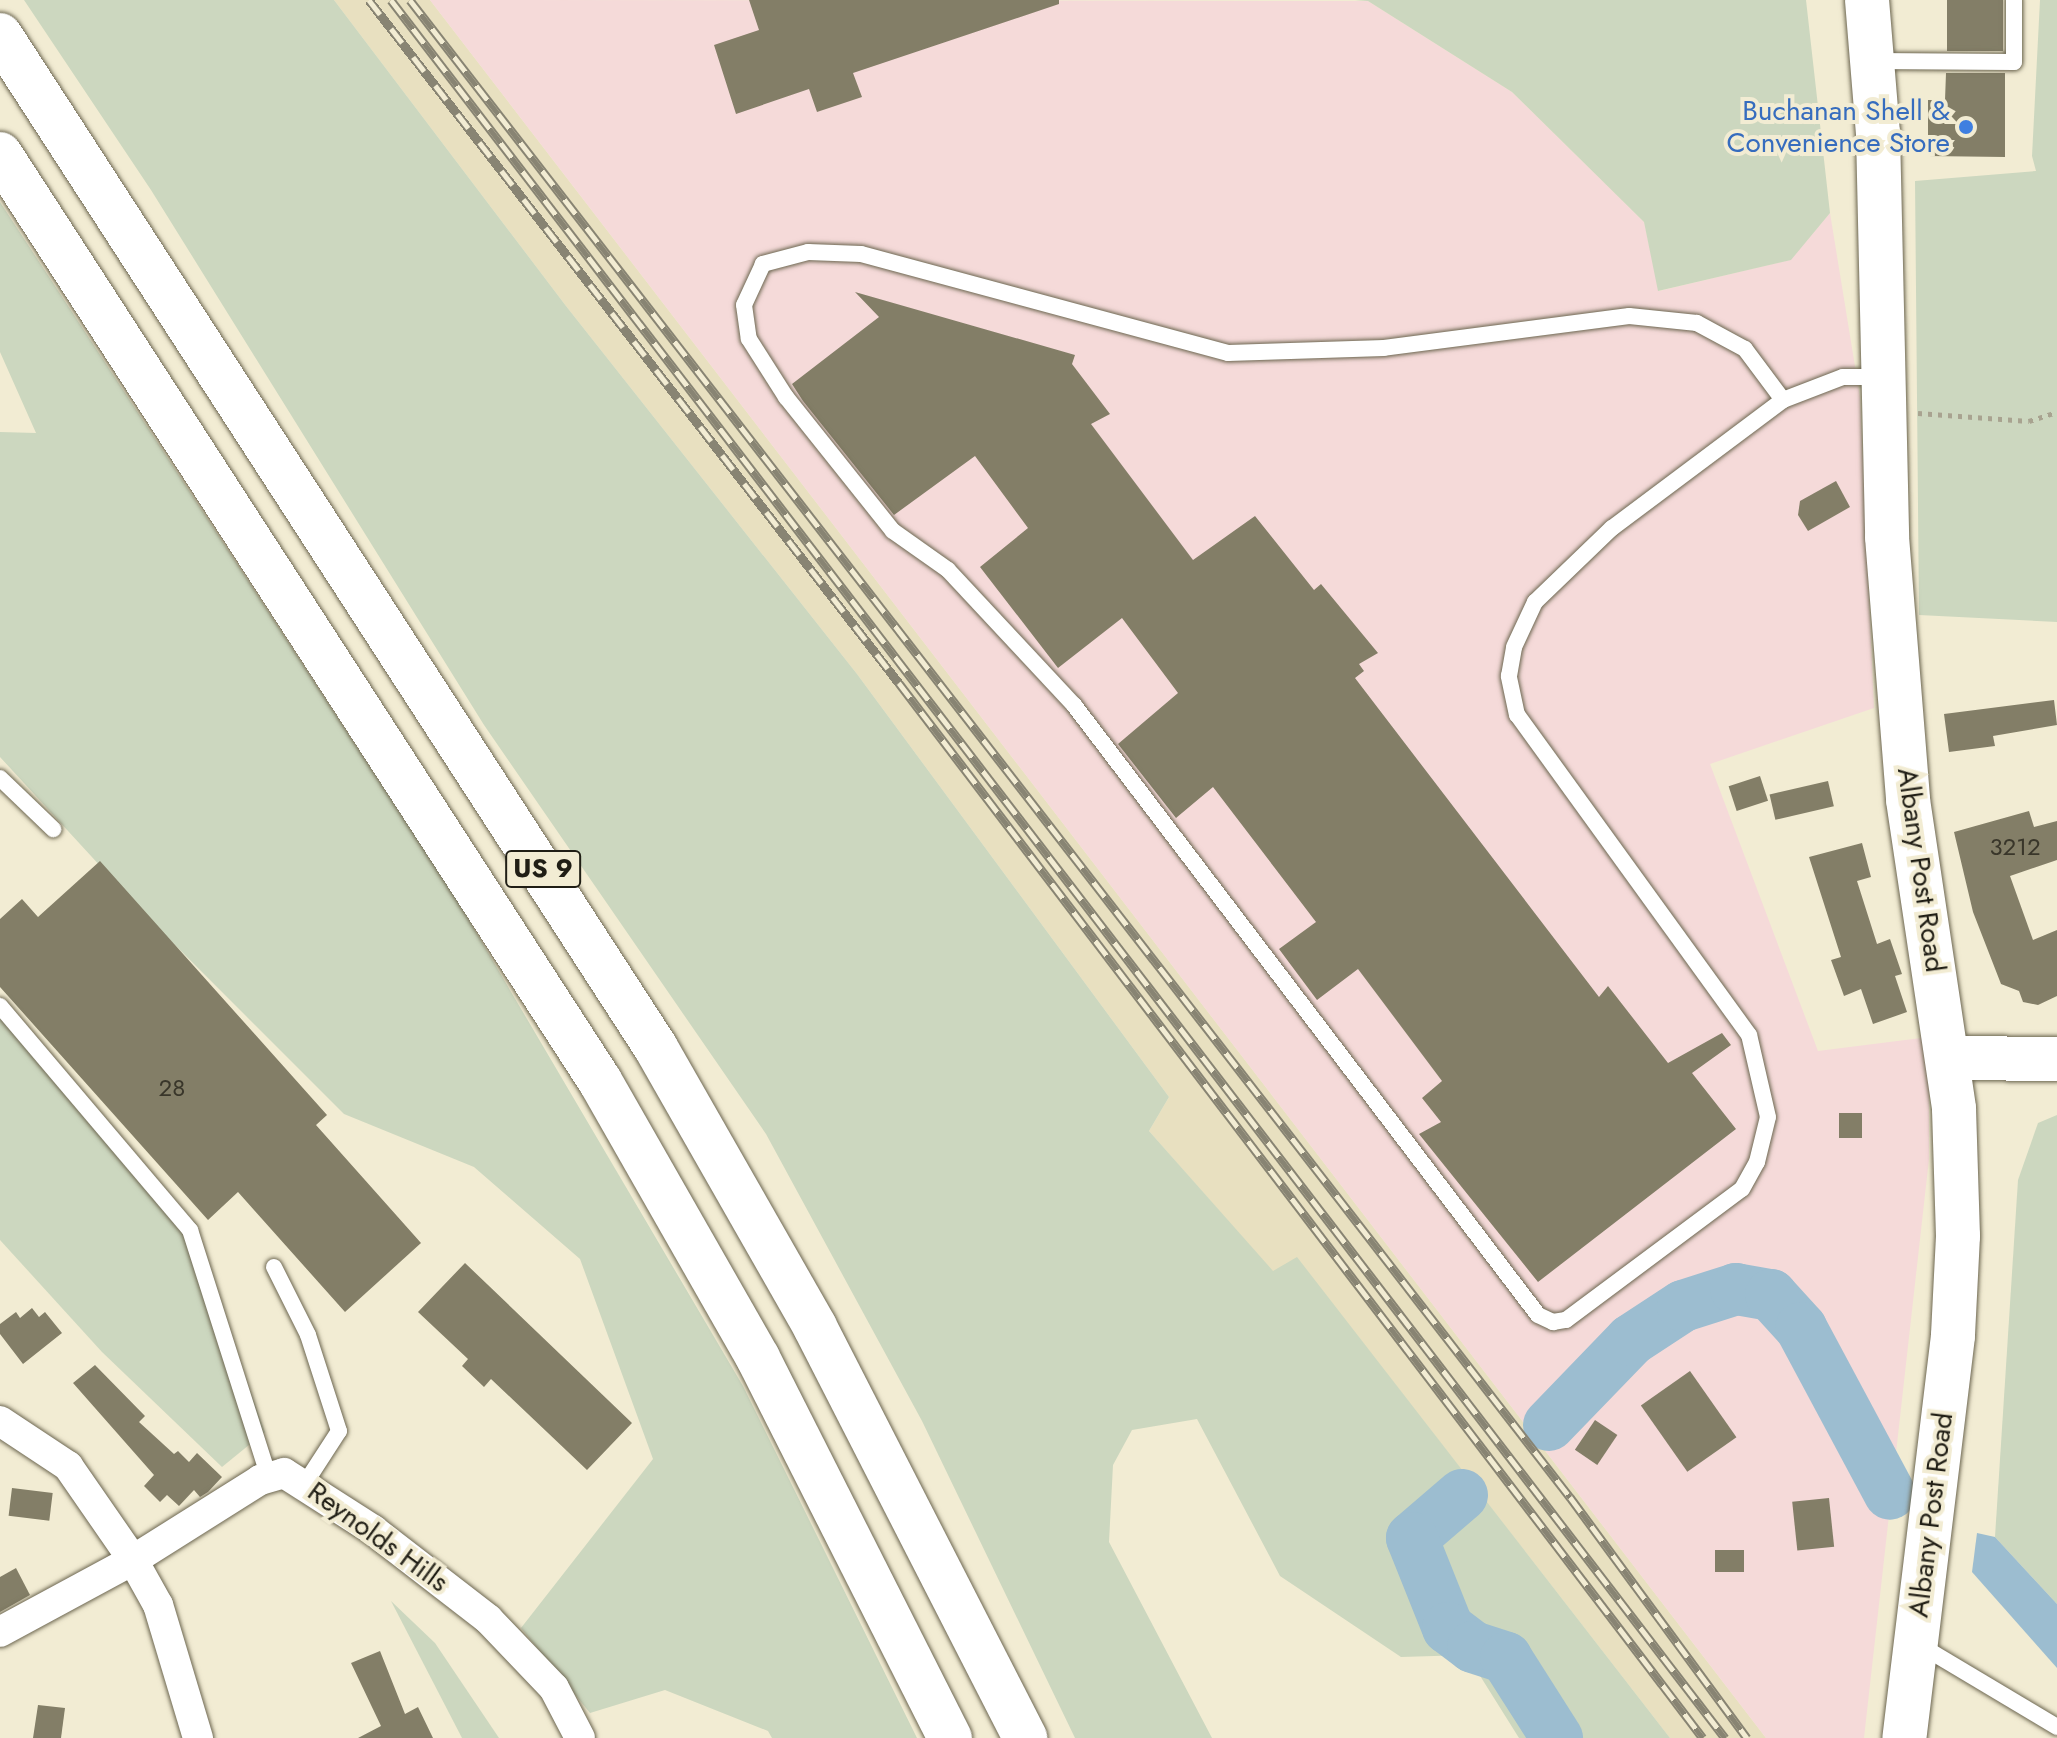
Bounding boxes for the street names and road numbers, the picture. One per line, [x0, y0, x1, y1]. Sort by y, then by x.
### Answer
street label: Albany Post Road [1890, 766, 1952, 974]
road number: US 9 [505, 847, 581, 891]
street label: Albany Post Road [1902, 1411, 1960, 1619]
street label: Reynolds Hills [301, 1475, 455, 1599]

